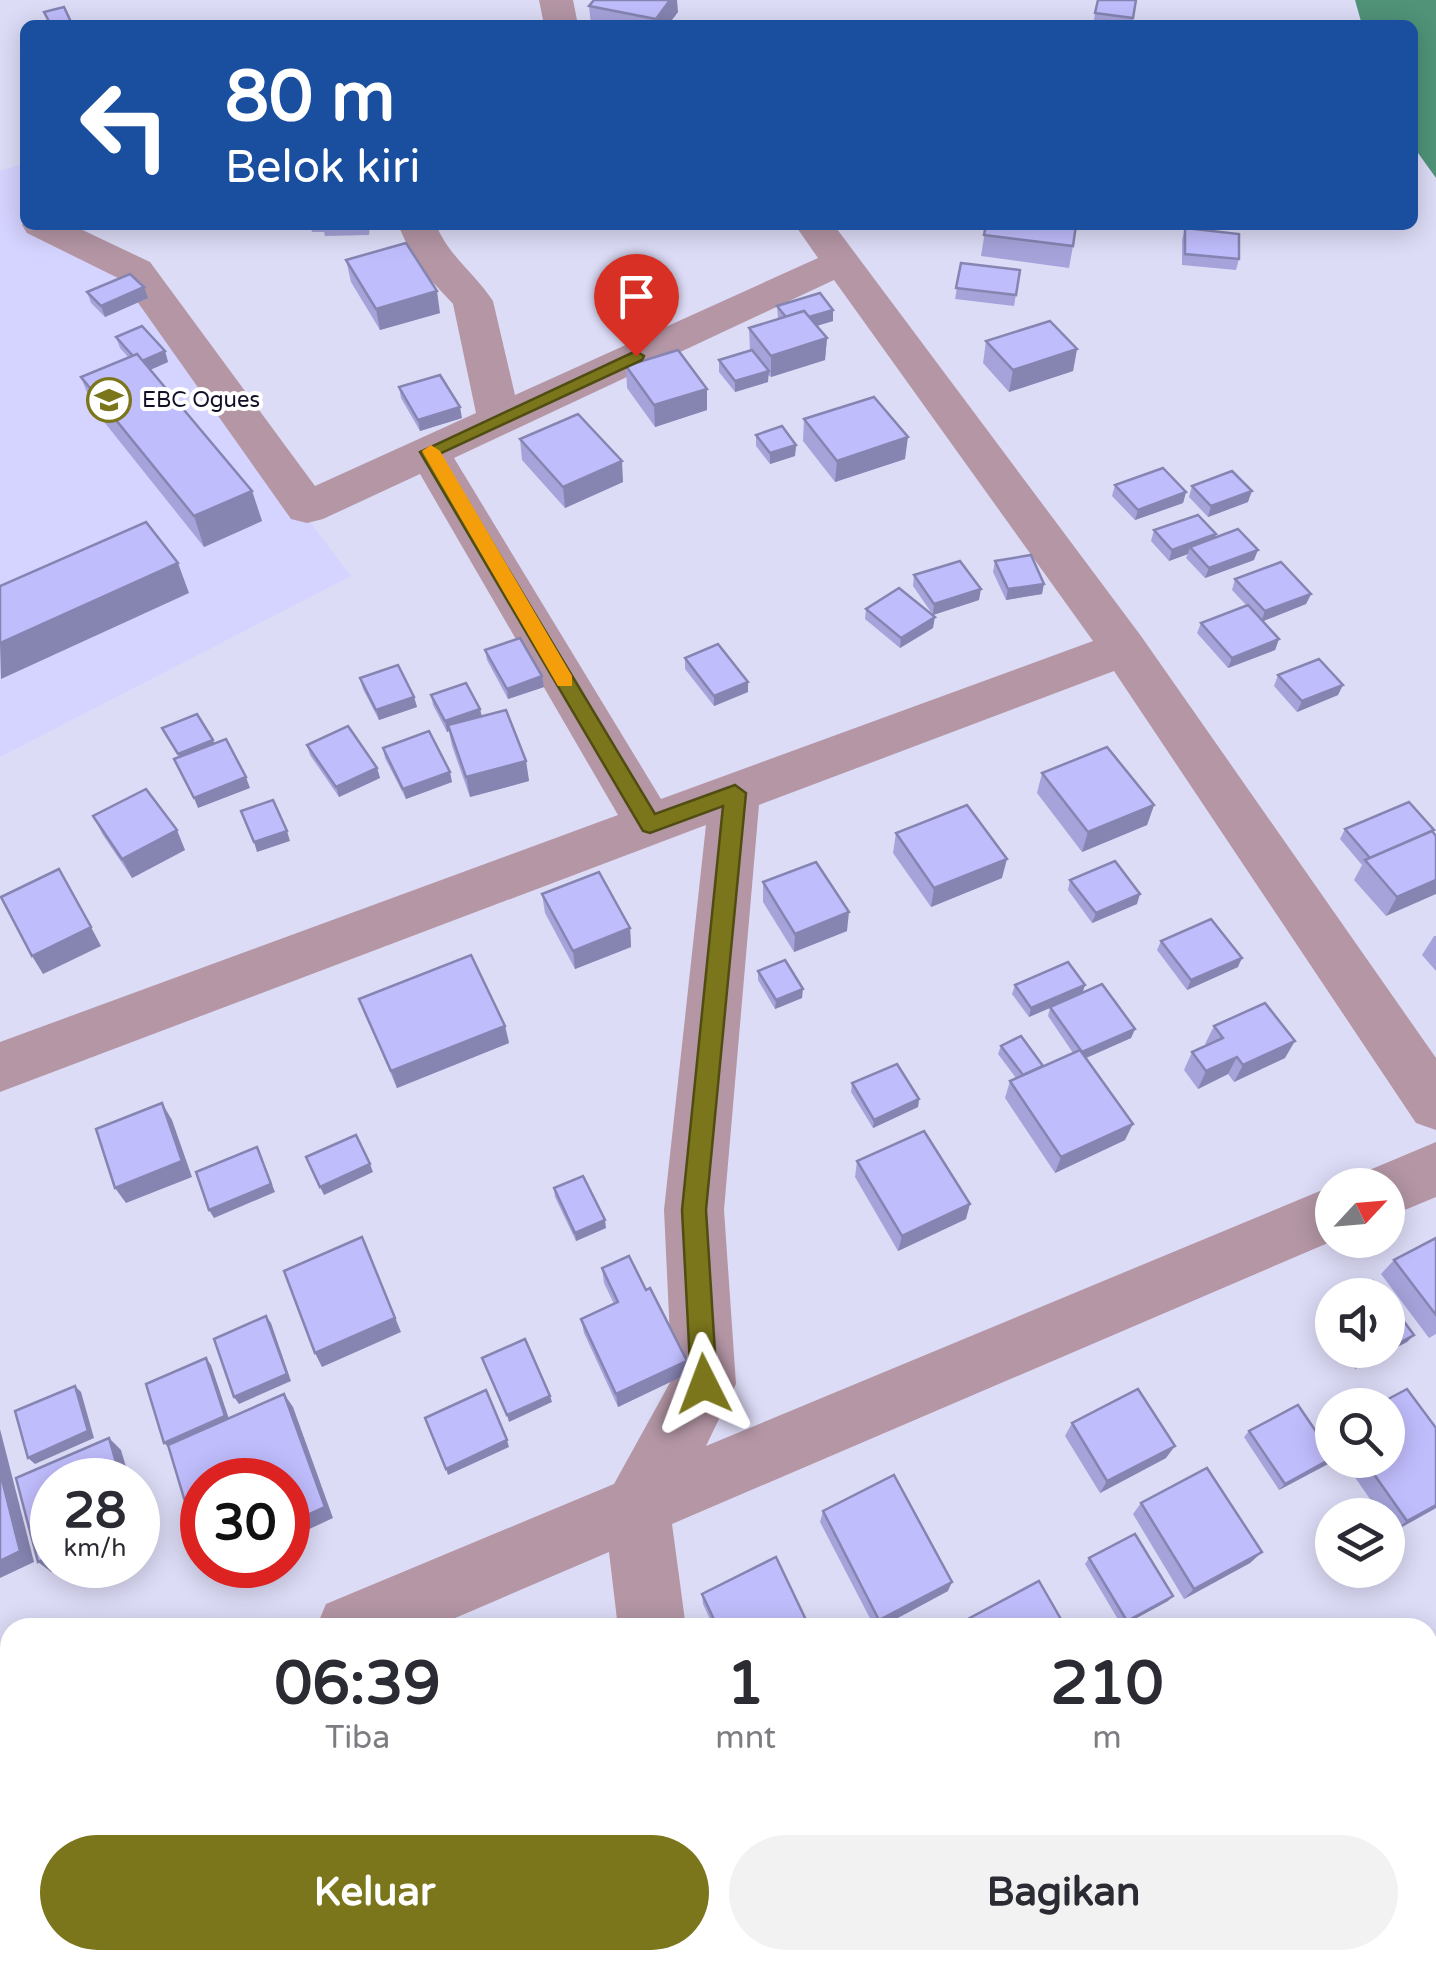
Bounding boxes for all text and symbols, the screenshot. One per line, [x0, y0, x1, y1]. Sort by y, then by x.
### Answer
text: 80 m [225, 56, 395, 140]
icon: left [60, 60, 190, 190]
text: Belok kiri [225, 141, 420, 195]
pin [594, 254, 679, 357]
icon: arrive [609, 269, 664, 324]
school or university icon: EBC Ogues [86, 377, 132, 423]
place label: EBC Ogues [142, 387, 260, 413]
north arrow [1315, 1168, 1405, 1258]
map controls [1315, 1168, 1405, 1588]
button: sound [1315, 1278, 1405, 1368]
position arrow [652, 1332, 756, 1436]
button: search [1315, 1388, 1405, 1478]
speed limit sign: 30 [180, 1458, 310, 1588]
text: 28 [64, 1481, 126, 1541]
button: layers [1315, 1498, 1405, 1588]
text: km/h [64, 1533, 126, 1563]
text: 06:39 [274, 1648, 441, 1720]
text: 1 [727, 1648, 764, 1720]
text: 210 [1050, 1648, 1164, 1720]
text: Tiba [325, 1719, 390, 1757]
text: mnt [715, 1719, 776, 1757]
text: m [1092, 1719, 1122, 1757]
button: Keluar [40, 1835, 709, 1950]
button: Bagikan [729, 1835, 1398, 1950]

